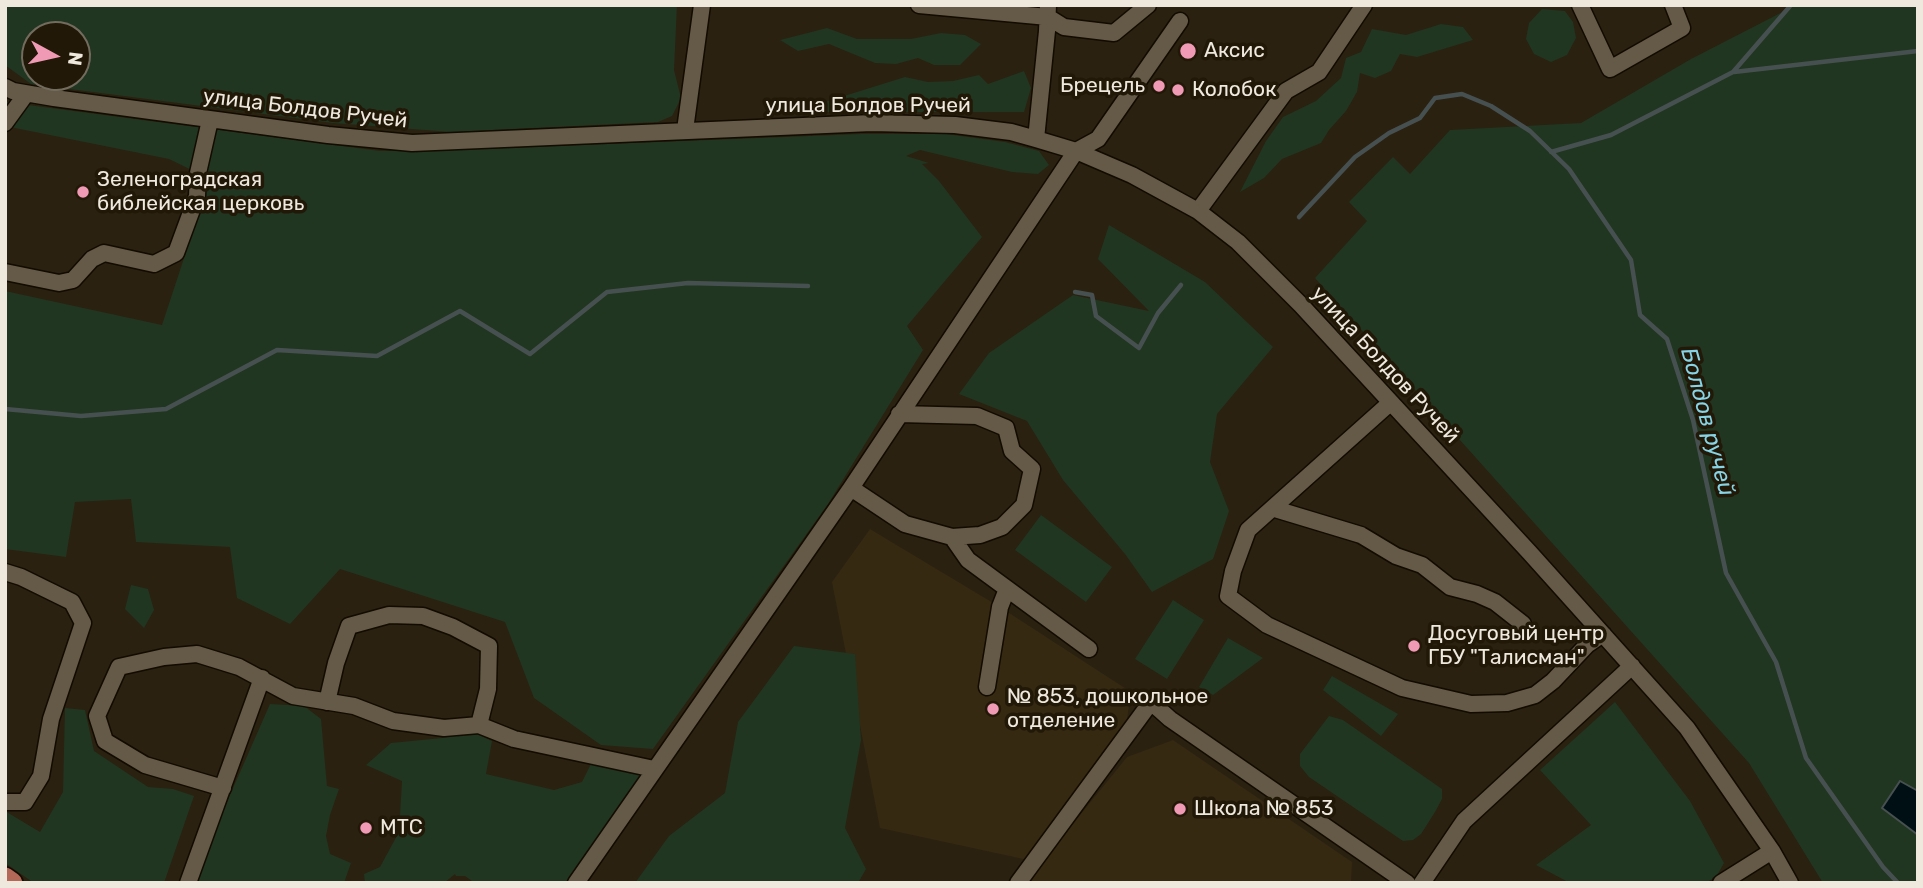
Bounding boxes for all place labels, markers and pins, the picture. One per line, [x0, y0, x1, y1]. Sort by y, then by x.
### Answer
place label: Аксис [1204, 38, 1265, 64]
marker: Аксис [1178, 41, 1198, 61]
place label: Брецель [1060, 73, 1145, 99]
place label: Колобок [1192, 77, 1276, 103]
marker: Брецель [1151, 78, 1167, 94]
marker: Колобок [1170, 82, 1186, 98]
place label: Зеленоградская библейская церковь [97, 167, 304, 217]
marker: Зеленоградская библейская церковь [75, 184, 91, 200]
place label: Досуговый центр ГБУ "Талисман" [1428, 621, 1604, 671]
marker: Досуговый центр ГБУ "Талисман" [1406, 638, 1422, 654]
place label: № 853, дошкольное отделение [1007, 684, 1208, 734]
marker: № 853, дошкольное отделение [985, 701, 1001, 717]
place label: Школа № 853 [1194, 796, 1334, 822]
marker: Школа № 853 [1172, 801, 1188, 817]
place label: МТС [380, 815, 423, 841]
marker: МТС [358, 820, 374, 836]

